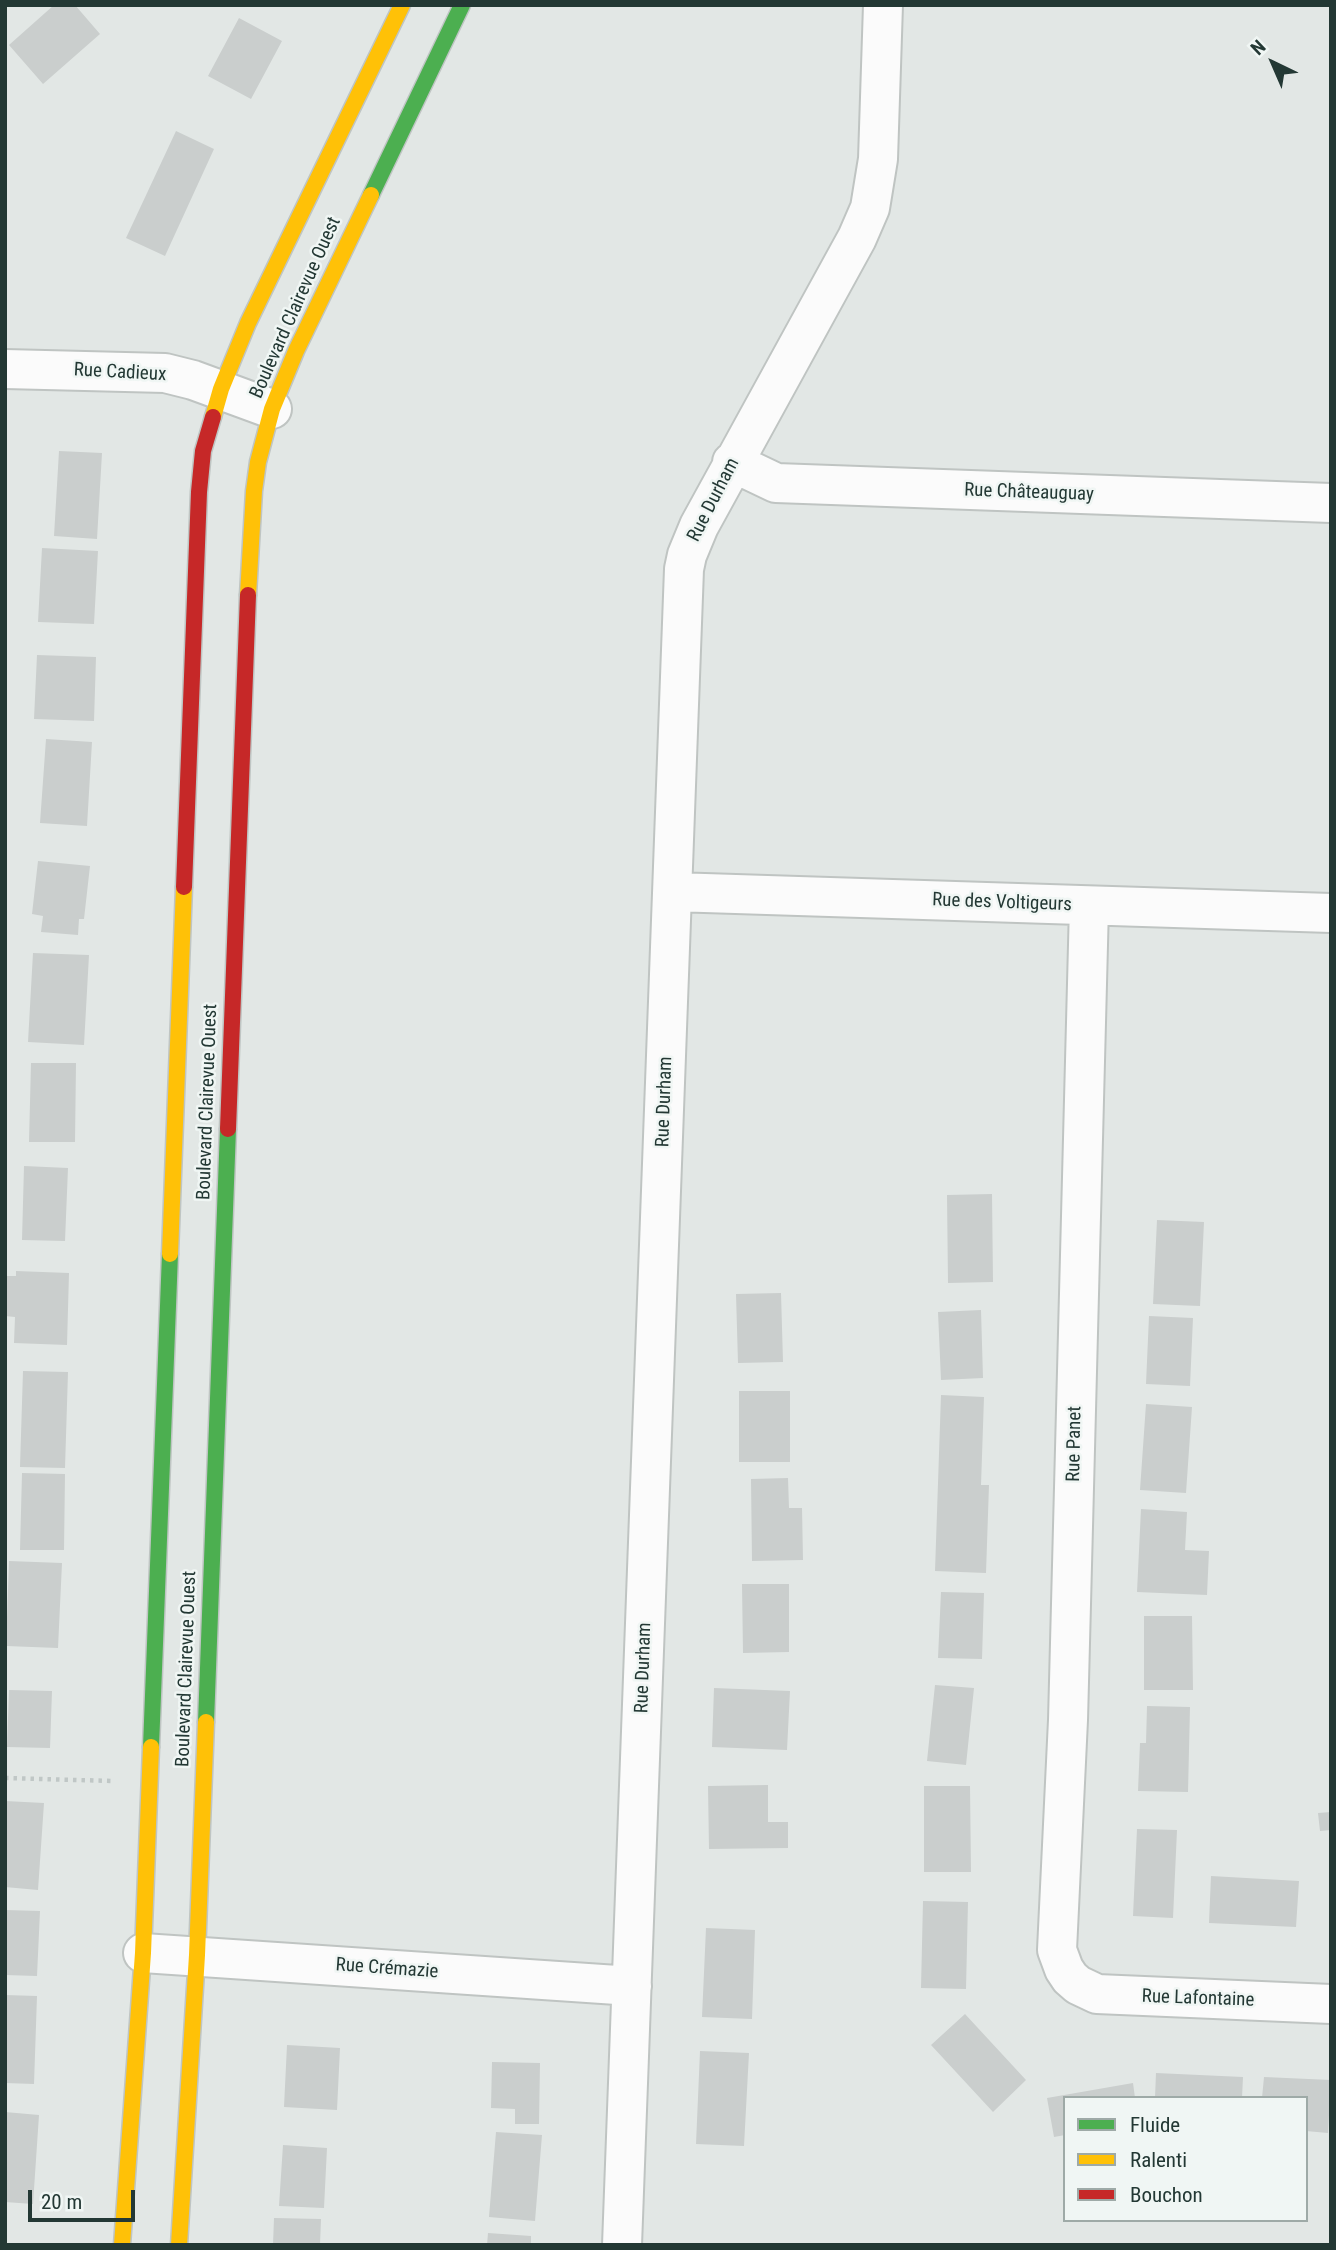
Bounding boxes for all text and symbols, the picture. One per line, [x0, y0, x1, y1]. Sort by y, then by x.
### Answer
north arrow [1238, 28, 1308, 98]
text: N [1246, 35, 1270, 60]
street label: Boulevard Clairevue Ouest [246, 214, 346, 402]
street label: Rue Cadieux [73, 359, 167, 387]
street label: Rue Durham [683, 454, 745, 546]
street label: Rue Châteauguay [964, 479, 1094, 507]
street label: Rue des Voltigeurs [932, 889, 1072, 917]
street label: Boulevard Clairevue Ouest [193, 1004, 223, 1200]
street label: Rue Durham [652, 1056, 678, 1148]
street label: Rue Panet [1063, 1406, 1087, 1482]
street label: Boulevard Clairevue Ouest [172, 1571, 202, 1767]
street label: Rue Durham [631, 1622, 657, 1714]
street label: Rue Crémazie [335, 1954, 439, 1984]
street label: Rue Lafontaine [1141, 1986, 1255, 2012]
legend [1063, 2096, 1308, 2222]
text: Fluide [1130, 2113, 1180, 2137]
text: Ralenti [1130, 2148, 1187, 2172]
scale bar [32, 2176, 138, 2220]
text: Bouchon [1130, 2183, 1203, 2207]
text: 20 m [41, 2190, 82, 2214]

